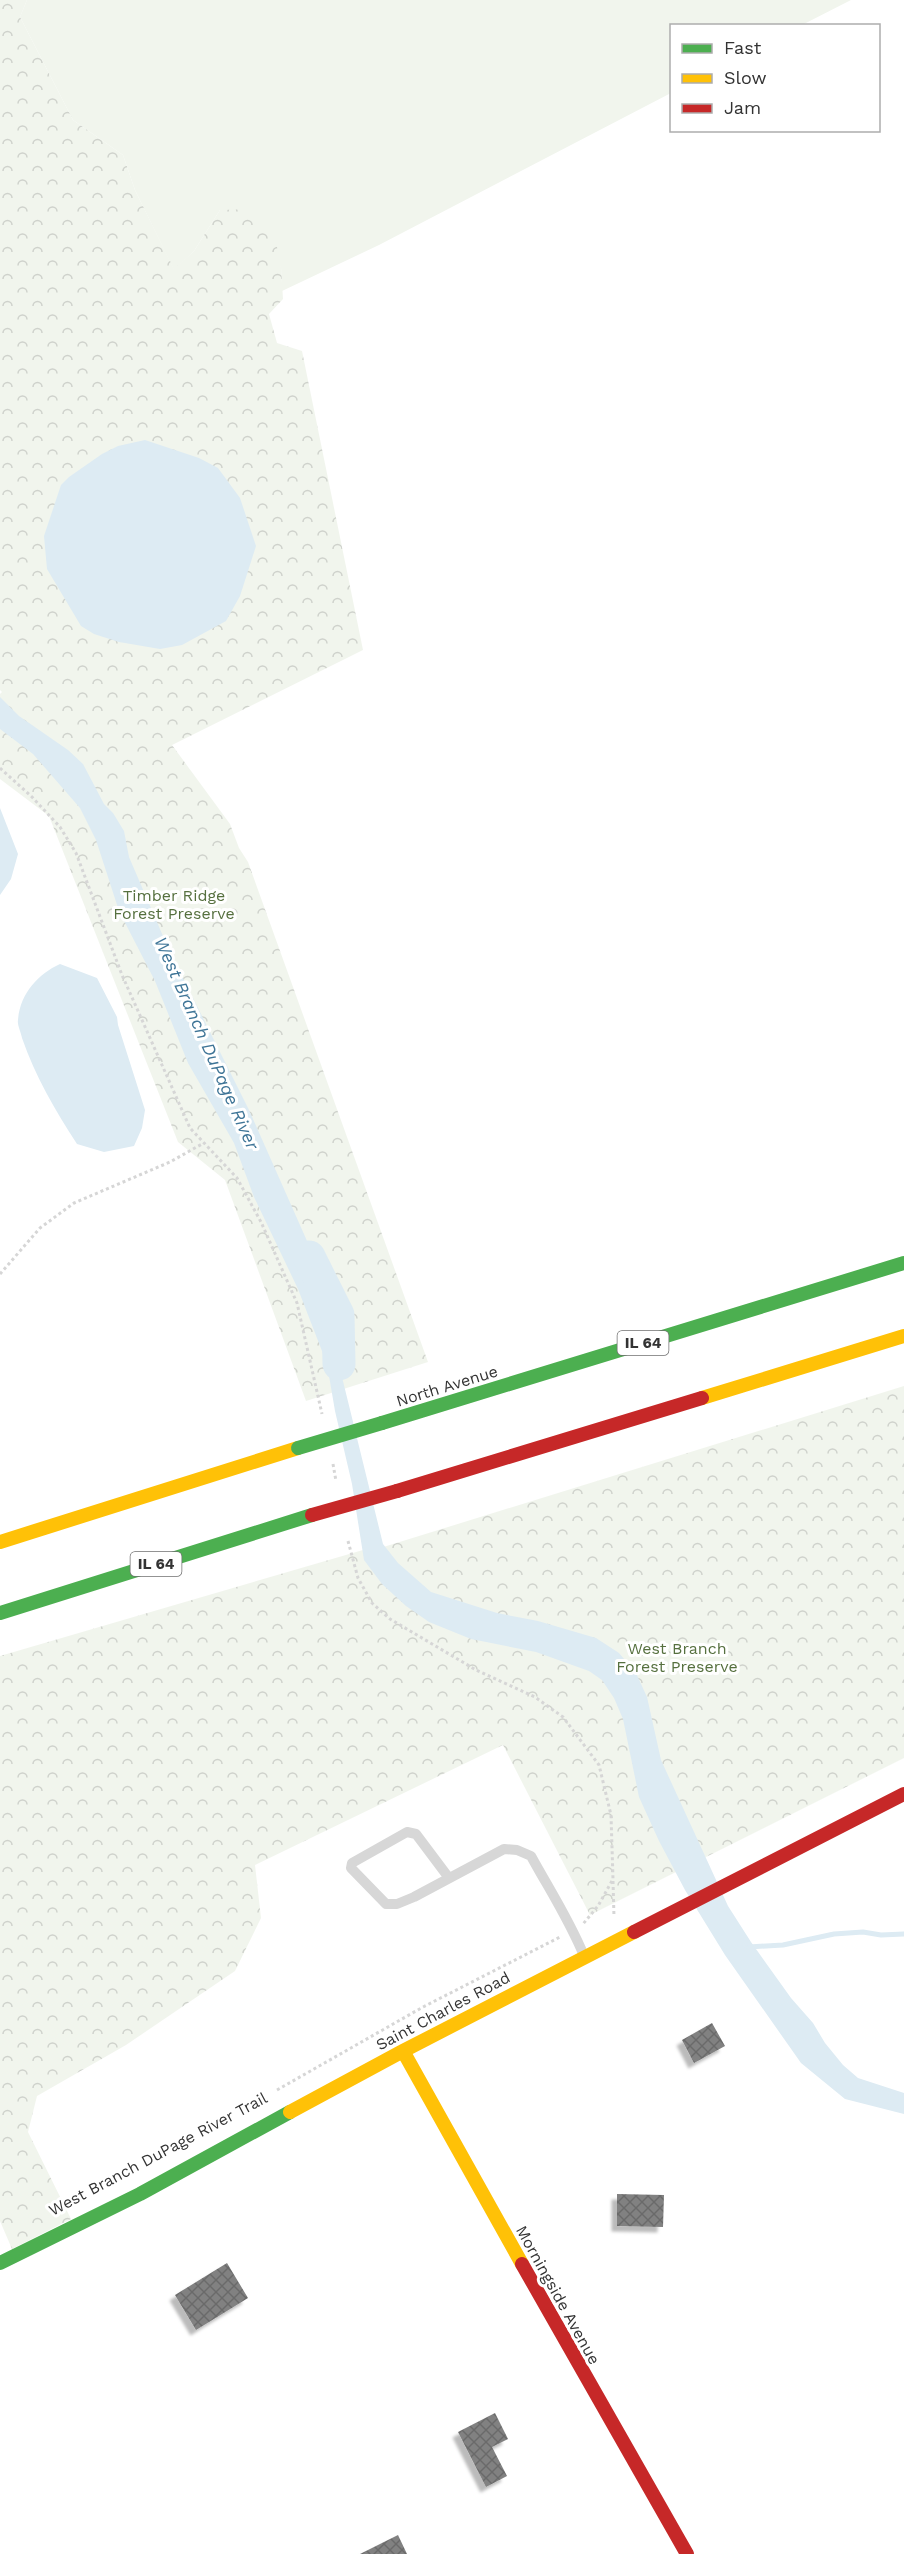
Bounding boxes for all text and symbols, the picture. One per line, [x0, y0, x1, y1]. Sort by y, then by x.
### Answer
legend [670, 24, 880, 132]
text: Fast [724, 37, 762, 58]
text: Slow [724, 67, 767, 88]
text: Jam [724, 97, 761, 118]
park label: Timber Ridge Forest Preserve [113, 886, 235, 923]
water label: West Branch DuPage River [150, 933, 264, 1154]
road number: IL 64 [618, 1331, 668, 1355]
street label: North Avenue [394, 1362, 500, 1410]
road number: IL 64 [130, 1552, 182, 1576]
park label: West Branch Forest Preserve [616, 1639, 738, 1676]
street label: Saint Charles Road [373, 1968, 513, 2054]
street label: West Branch DuPage River Trail [46, 2088, 271, 2220]
street label: Morningside Avenue [512, 2222, 604, 2368]

